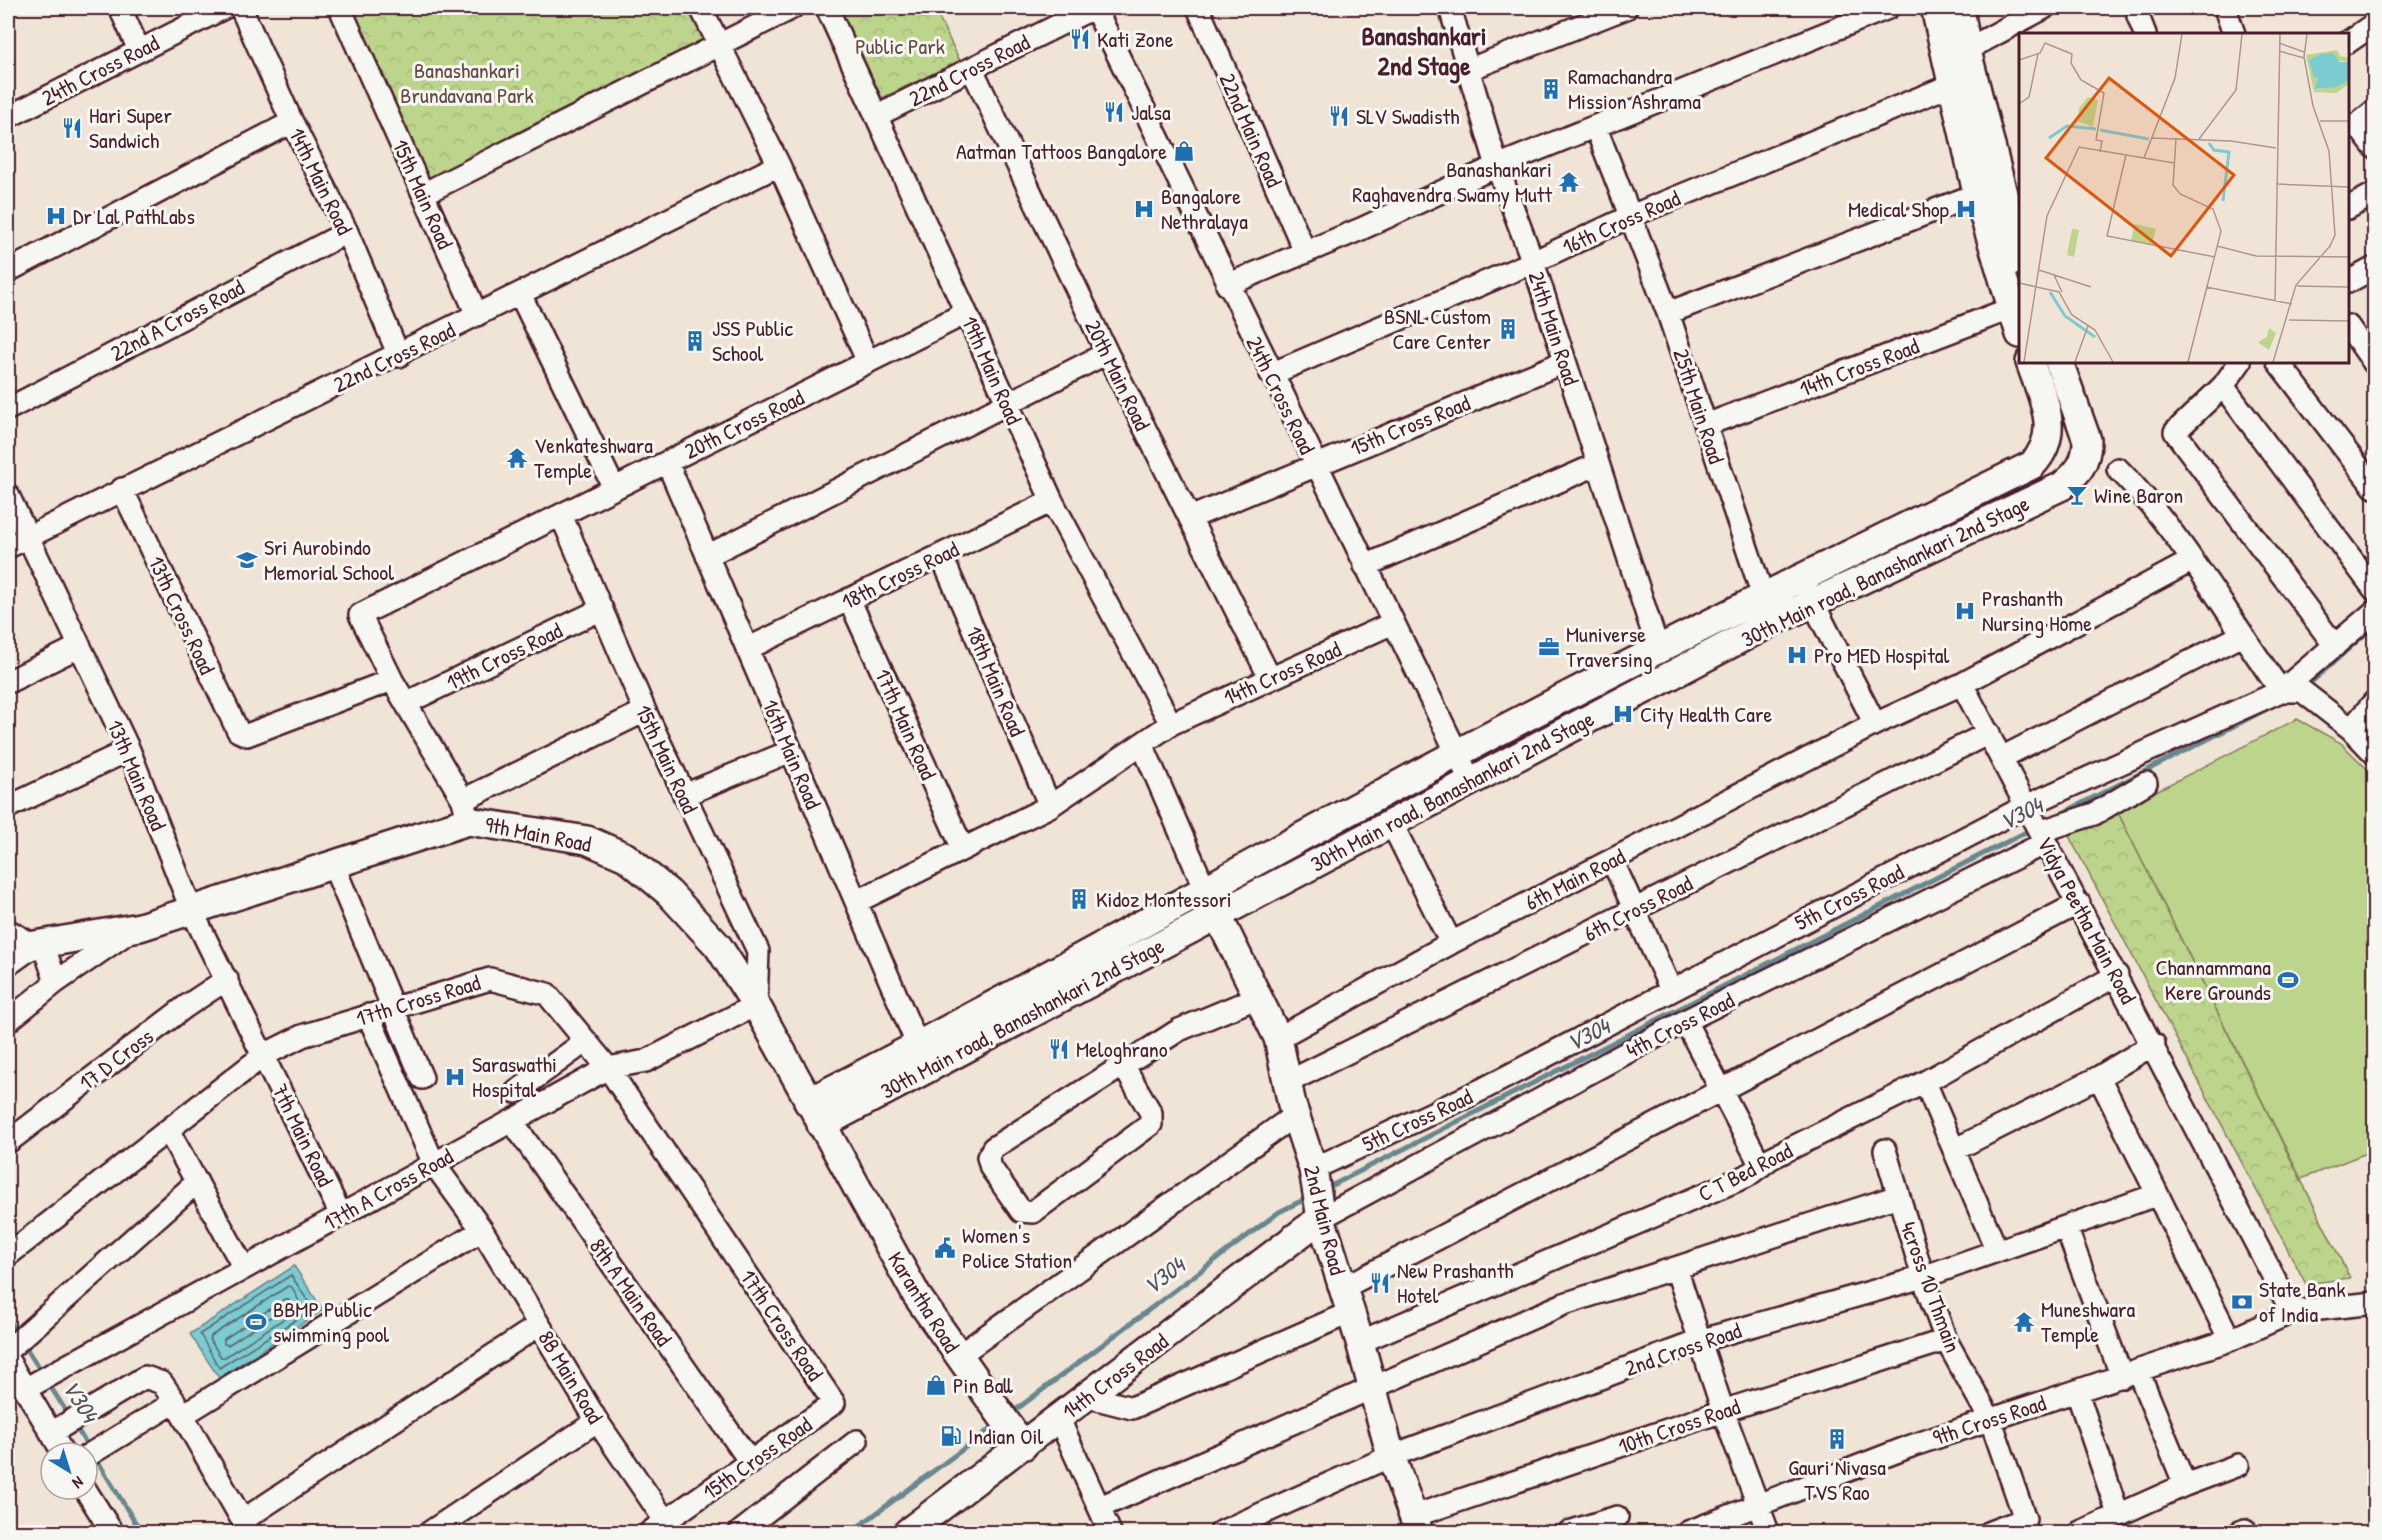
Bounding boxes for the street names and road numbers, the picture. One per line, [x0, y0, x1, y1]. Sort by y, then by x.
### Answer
street label: 24th Cross Road [36, 27, 164, 112]
street label: 22nd Cross Road [904, 27, 1035, 113]
street label: 22nd Main Road [1213, 68, 1290, 192]
street label: 14th Main Road [282, 122, 360, 240]
street label: 15th Main Road [386, 135, 461, 254]
street label: 16th Cross Road [1557, 182, 1685, 261]
street label: 24th Main Road [1521, 267, 1587, 389]
street label: 22nd A Cross Road [105, 272, 249, 368]
street label: 19th Main Road [955, 311, 1029, 429]
street label: 22nd Cross Road [328, 314, 460, 399]
street label: 20th Main Road [1078, 315, 1158, 436]
street label: 14th Cross Road [1795, 330, 1923, 404]
street label: 24th Cross Road [1239, 331, 1323, 459]
street label: 25th Main Road [1666, 345, 1732, 468]
street label: 20th Cross Road [679, 382, 809, 466]
street label: 15th Cross Road [1346, 387, 1475, 463]
street label: 30th Main road, Banashankari 2nd Stage [1736, 488, 2034, 654]
street label: 18th Cross Road [836, 534, 964, 616]
street label: 13th Cross Road [142, 551, 223, 679]
street label: 19th Cross Road [441, 615, 567, 697]
street label: 18th Main Road [959, 621, 1033, 741]
street label: 14th Cross Road [1219, 634, 1346, 712]
street label: 17th Main Road [868, 664, 944, 785]
street label: 16th Main Road [755, 695, 829, 814]
street label: 15th Main Road [629, 700, 705, 819]
street label: 30th Main road, Banashankari 2nd Stage [1305, 703, 1599, 879]
street label: 13th Main Road [100, 715, 174, 835]
street label: 9th Main Road [482, 809, 594, 859]
street label: Vidya Peetha Main Road [2030, 831, 2144, 1009]
street label: 6th Main Road [1520, 841, 1630, 917]
street label: 5th Cross Road [1789, 857, 1909, 937]
street label: 6th Cross Road [1579, 868, 1698, 948]
street label: 30th Main road, Banashankari 2nd Stage [875, 930, 1169, 1106]
street label: 17th Cross Road [352, 967, 484, 1033]
street label: 4th Cross Road [1621, 985, 1740, 1065]
street label: 17 D Cross [73, 1021, 159, 1097]
street label: 7th Main Road [265, 1079, 341, 1192]
street label: 5th Cross Road [1357, 1081, 1477, 1159]
street label: C T Bed Road [1693, 1135, 1798, 1209]
street label: 17th A Cross Road [318, 1141, 459, 1237]
street label: 2nd Main Road [1297, 1162, 1353, 1278]
street label: 4cross 10 Thmain [1893, 1217, 1969, 1357]
street label: 8th A Main Road [583, 1232, 679, 1352]
street label: Karantha Road [881, 1246, 967, 1359]
street label: 17th Cross Road [734, 1263, 831, 1387]
street label: 2nd Cross Road [1621, 1315, 1746, 1383]
street label: 8B Main Road [532, 1325, 611, 1429]
street label: 14th Cross Road [1056, 1326, 1174, 1426]
street label: 9th Cross Road [1929, 1387, 2050, 1452]
street label: 10th Cross Road [1614, 1391, 1744, 1461]
street label: 15th Cross Road [697, 1409, 818, 1507]

